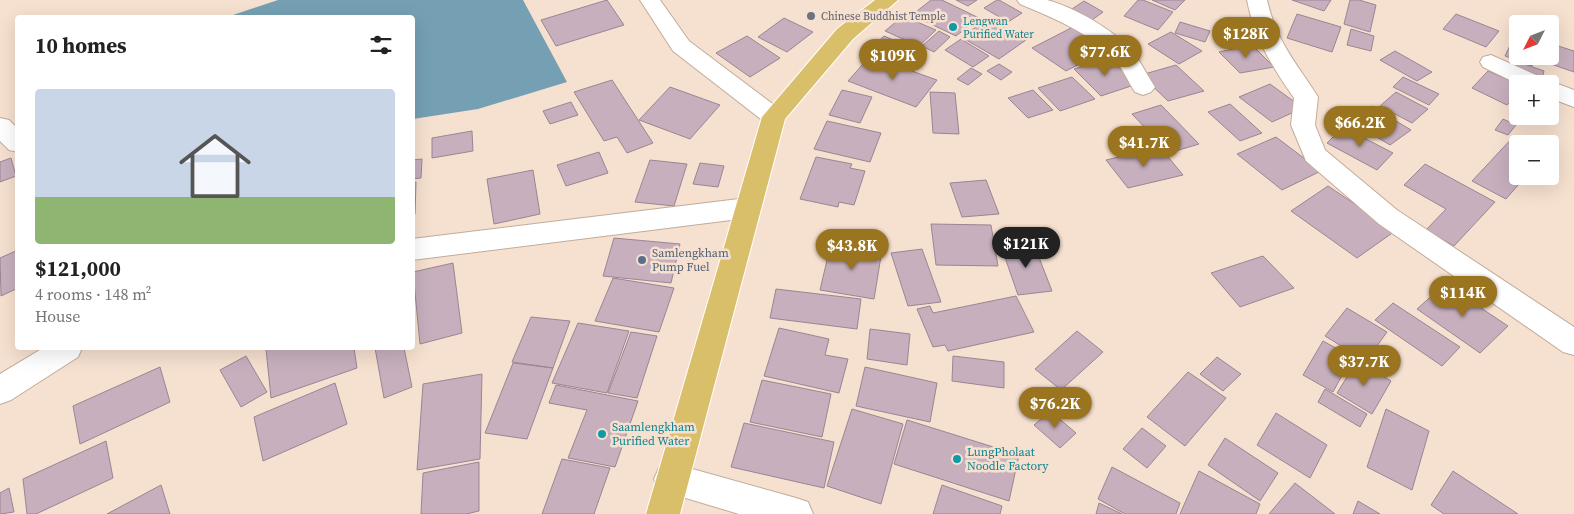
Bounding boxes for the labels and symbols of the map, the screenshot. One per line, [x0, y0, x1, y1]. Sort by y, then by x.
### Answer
place label: Chinese Buddhist Temple [821, 9, 946, 24]
marker: Chinese Buddhist Temple [805, 10, 817, 22]
place label: Lengwan Purified Water [963, 14, 1034, 42]
north arrow [1509, 15, 1559, 65]
pin: $128K [1211, 17, 1281, 59]
marker: Lengwan Purified Water [947, 21, 959, 33]
pin: $77.6K [1064, 34, 1146, 77]
pin: $109K [858, 38, 928, 81]
pin: $66.2K [1319, 106, 1401, 148]
pin: $41.7K [1103, 126, 1185, 168]
pin: $121K [991, 226, 1061, 269]
pin: $43.8K [811, 228, 893, 271]
place label: Samlengkham Pump Fuel [652, 245, 729, 275]
marker: Samlengkham Pump Fuel [636, 254, 648, 266]
pin: $114K [1428, 276, 1498, 318]
pin: $37.7K [1323, 344, 1405, 387]
pin: $76.2K [1014, 386, 1096, 429]
place label: Saamlengkham Purified Water [612, 419, 695, 449]
marker: Saamlengkham Purified Water [596, 428, 608, 440]
place label: LungPholaat Noodle Factory [967, 444, 1049, 474]
marker: LungPholaat Noodle Factory [951, 453, 963, 465]

